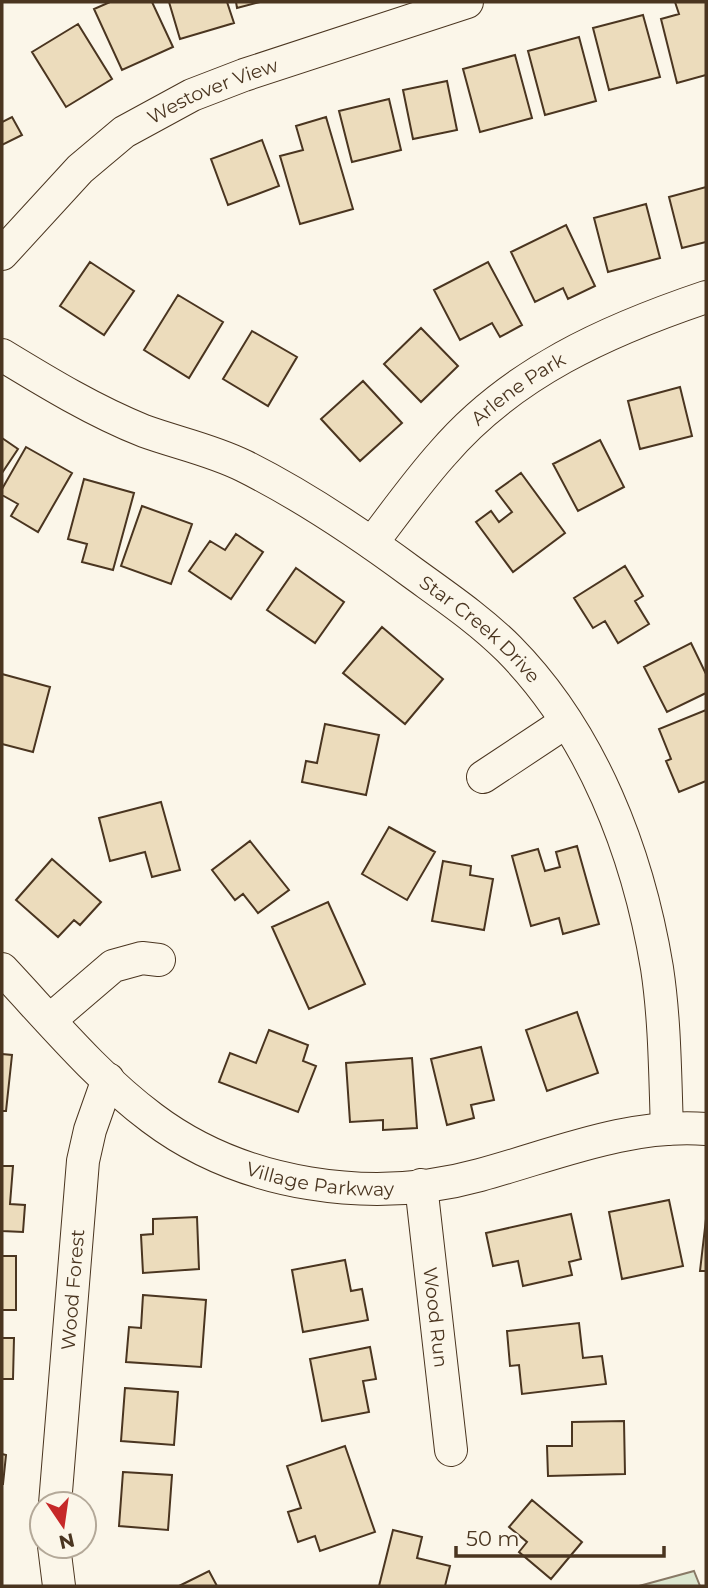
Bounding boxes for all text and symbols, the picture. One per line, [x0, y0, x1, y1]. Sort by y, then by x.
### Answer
street label: Westover View [143, 53, 281, 129]
street label: Arlene Park [466, 347, 570, 430]
street label: Star Creek Drive [415, 570, 545, 687]
street label: Village Parkway [243, 1157, 395, 1200]
street label: Wood Forest [56, 1228, 89, 1351]
street label: Wood Run [419, 1266, 453, 1369]
north arrow [28, 1490, 98, 1560]
scale bar [456, 1514, 664, 1558]
text: 50 m [466, 1526, 520, 1551]
text: N [57, 1528, 77, 1554]

